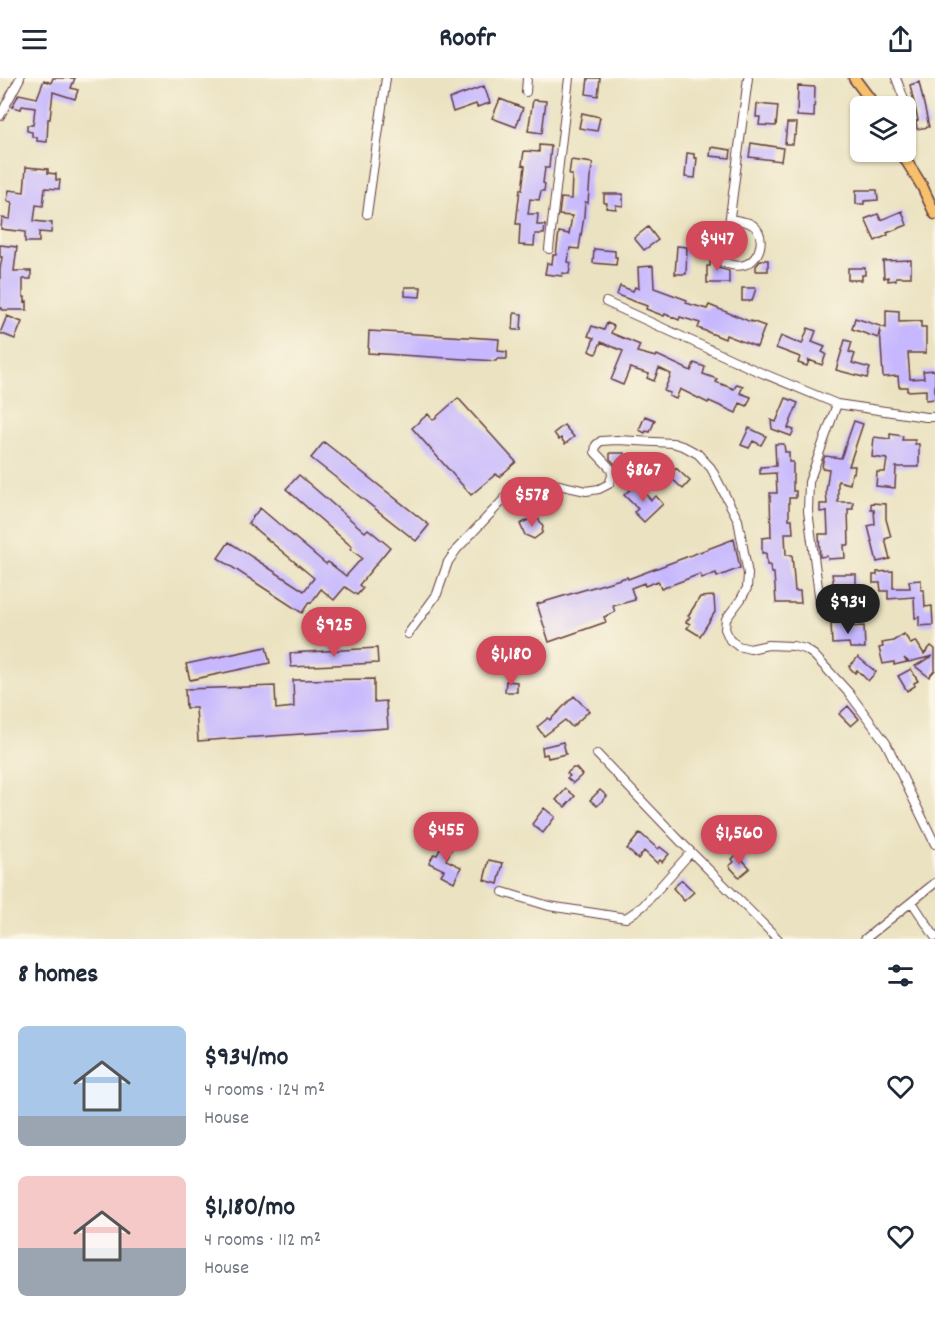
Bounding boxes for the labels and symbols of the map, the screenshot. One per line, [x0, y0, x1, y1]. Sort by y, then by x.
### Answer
pin: $447 [681, 221, 753, 272]
pin: $867 [607, 452, 679, 503]
pin: $578 [496, 477, 568, 528]
pin: $934 [812, 584, 884, 635]
pin: $925 [298, 607, 370, 658]
pin: $1,180 [462, 636, 560, 687]
pin: $455 [410, 812, 482, 863]
pin: $1,560 [690, 815, 788, 866]

